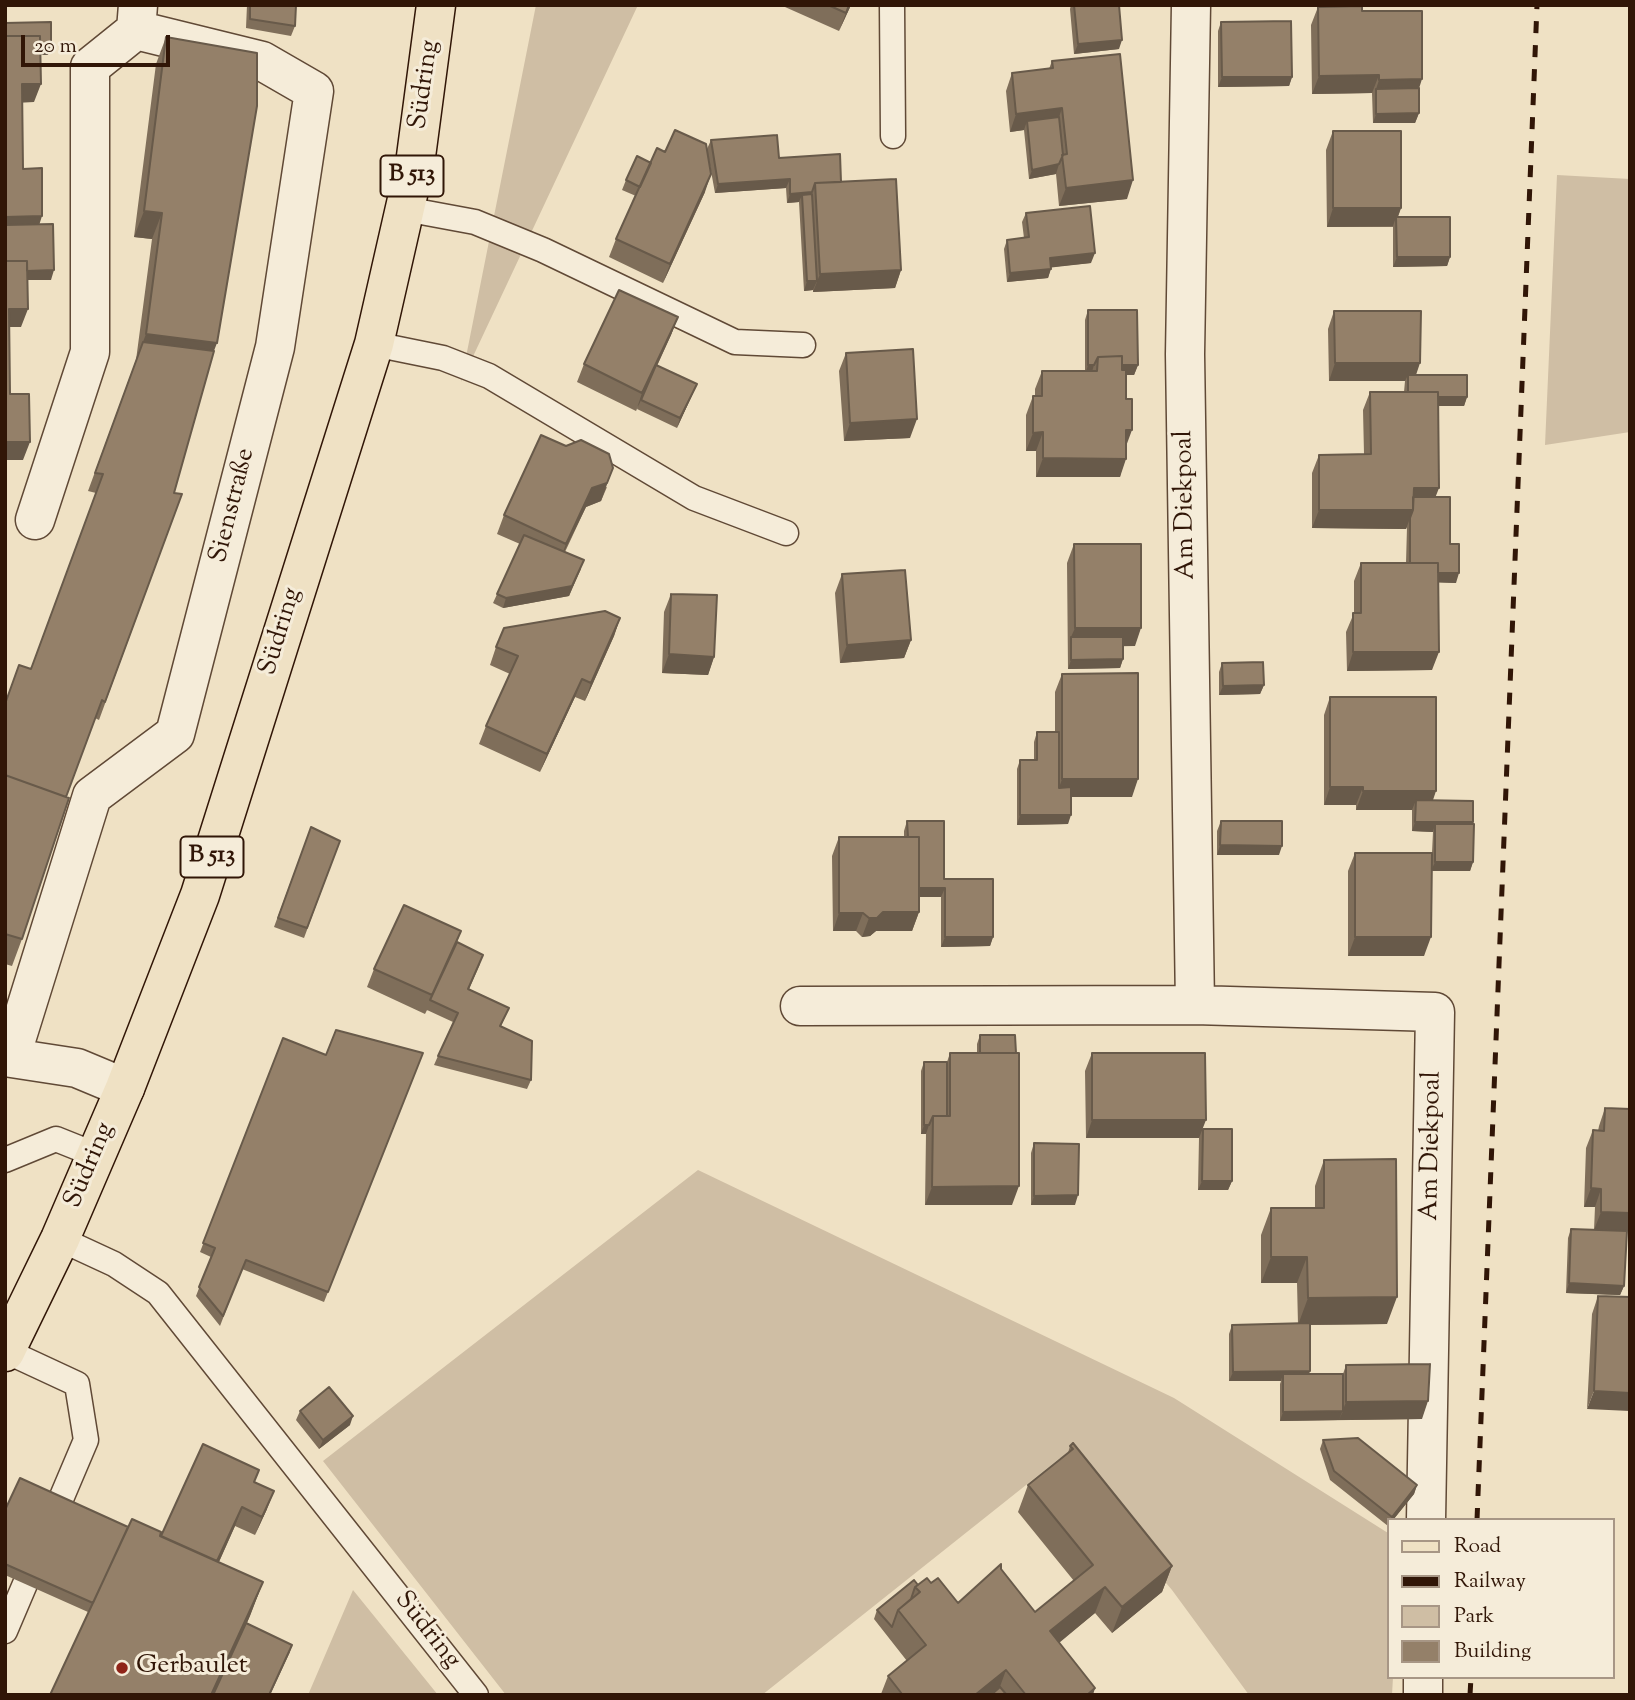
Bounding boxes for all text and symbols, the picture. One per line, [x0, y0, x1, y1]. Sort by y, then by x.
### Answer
scale bar [24, 21, 173, 65]
text: 20 m [34, 32, 77, 62]
street label: Südring [404, 38, 448, 132]
road number: B 513 [380, 156, 444, 196]
street label: Am Diekpoal [1170, 430, 1204, 580]
street label: Sienstraße [205, 446, 263, 566]
street label: Südring [254, 584, 310, 680]
road number: B 513 [180, 836, 244, 878]
street label: Am Diekpoal [1416, 1071, 1450, 1221]
street label: Südring [59, 1119, 123, 1213]
legend [1386, 1518, 1614, 1679]
text: Road [1454, 1532, 1501, 1562]
text: Railway [1454, 1567, 1526, 1597]
street label: Südring [386, 1586, 466, 1676]
text: Park [1454, 1602, 1494, 1632]
text: Building [1454, 1637, 1531, 1667]
place label: Gerbaulet [136, 1652, 248, 1684]
marker: Gerbaulet [114, 1660, 130, 1676]

